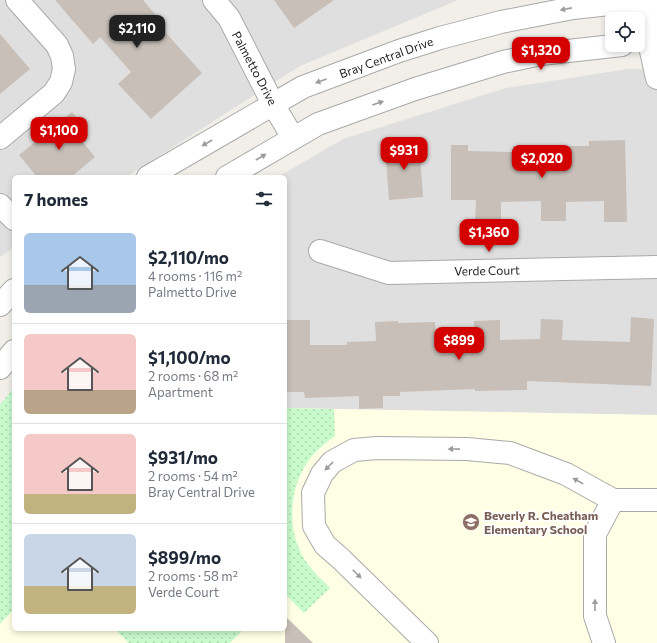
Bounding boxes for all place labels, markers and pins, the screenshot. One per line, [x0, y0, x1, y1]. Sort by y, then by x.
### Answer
pin: $2,110 [104, 15, 170, 49]
pin: $1,320 [508, 37, 574, 71]
pin: $1,100 [26, 117, 92, 151]
pin: $931 [380, 137, 428, 171]
pin: $2,020 [509, 145, 575, 179]
pin: $1,360 [456, 219, 522, 253]
pin: $899 [435, 327, 483, 361]
place label: Beverly R. Cheatham Elementary School [484, 508, 598, 536]
school or university icon: Beverly R. Cheatham Elementary School [461, 512, 481, 532]

